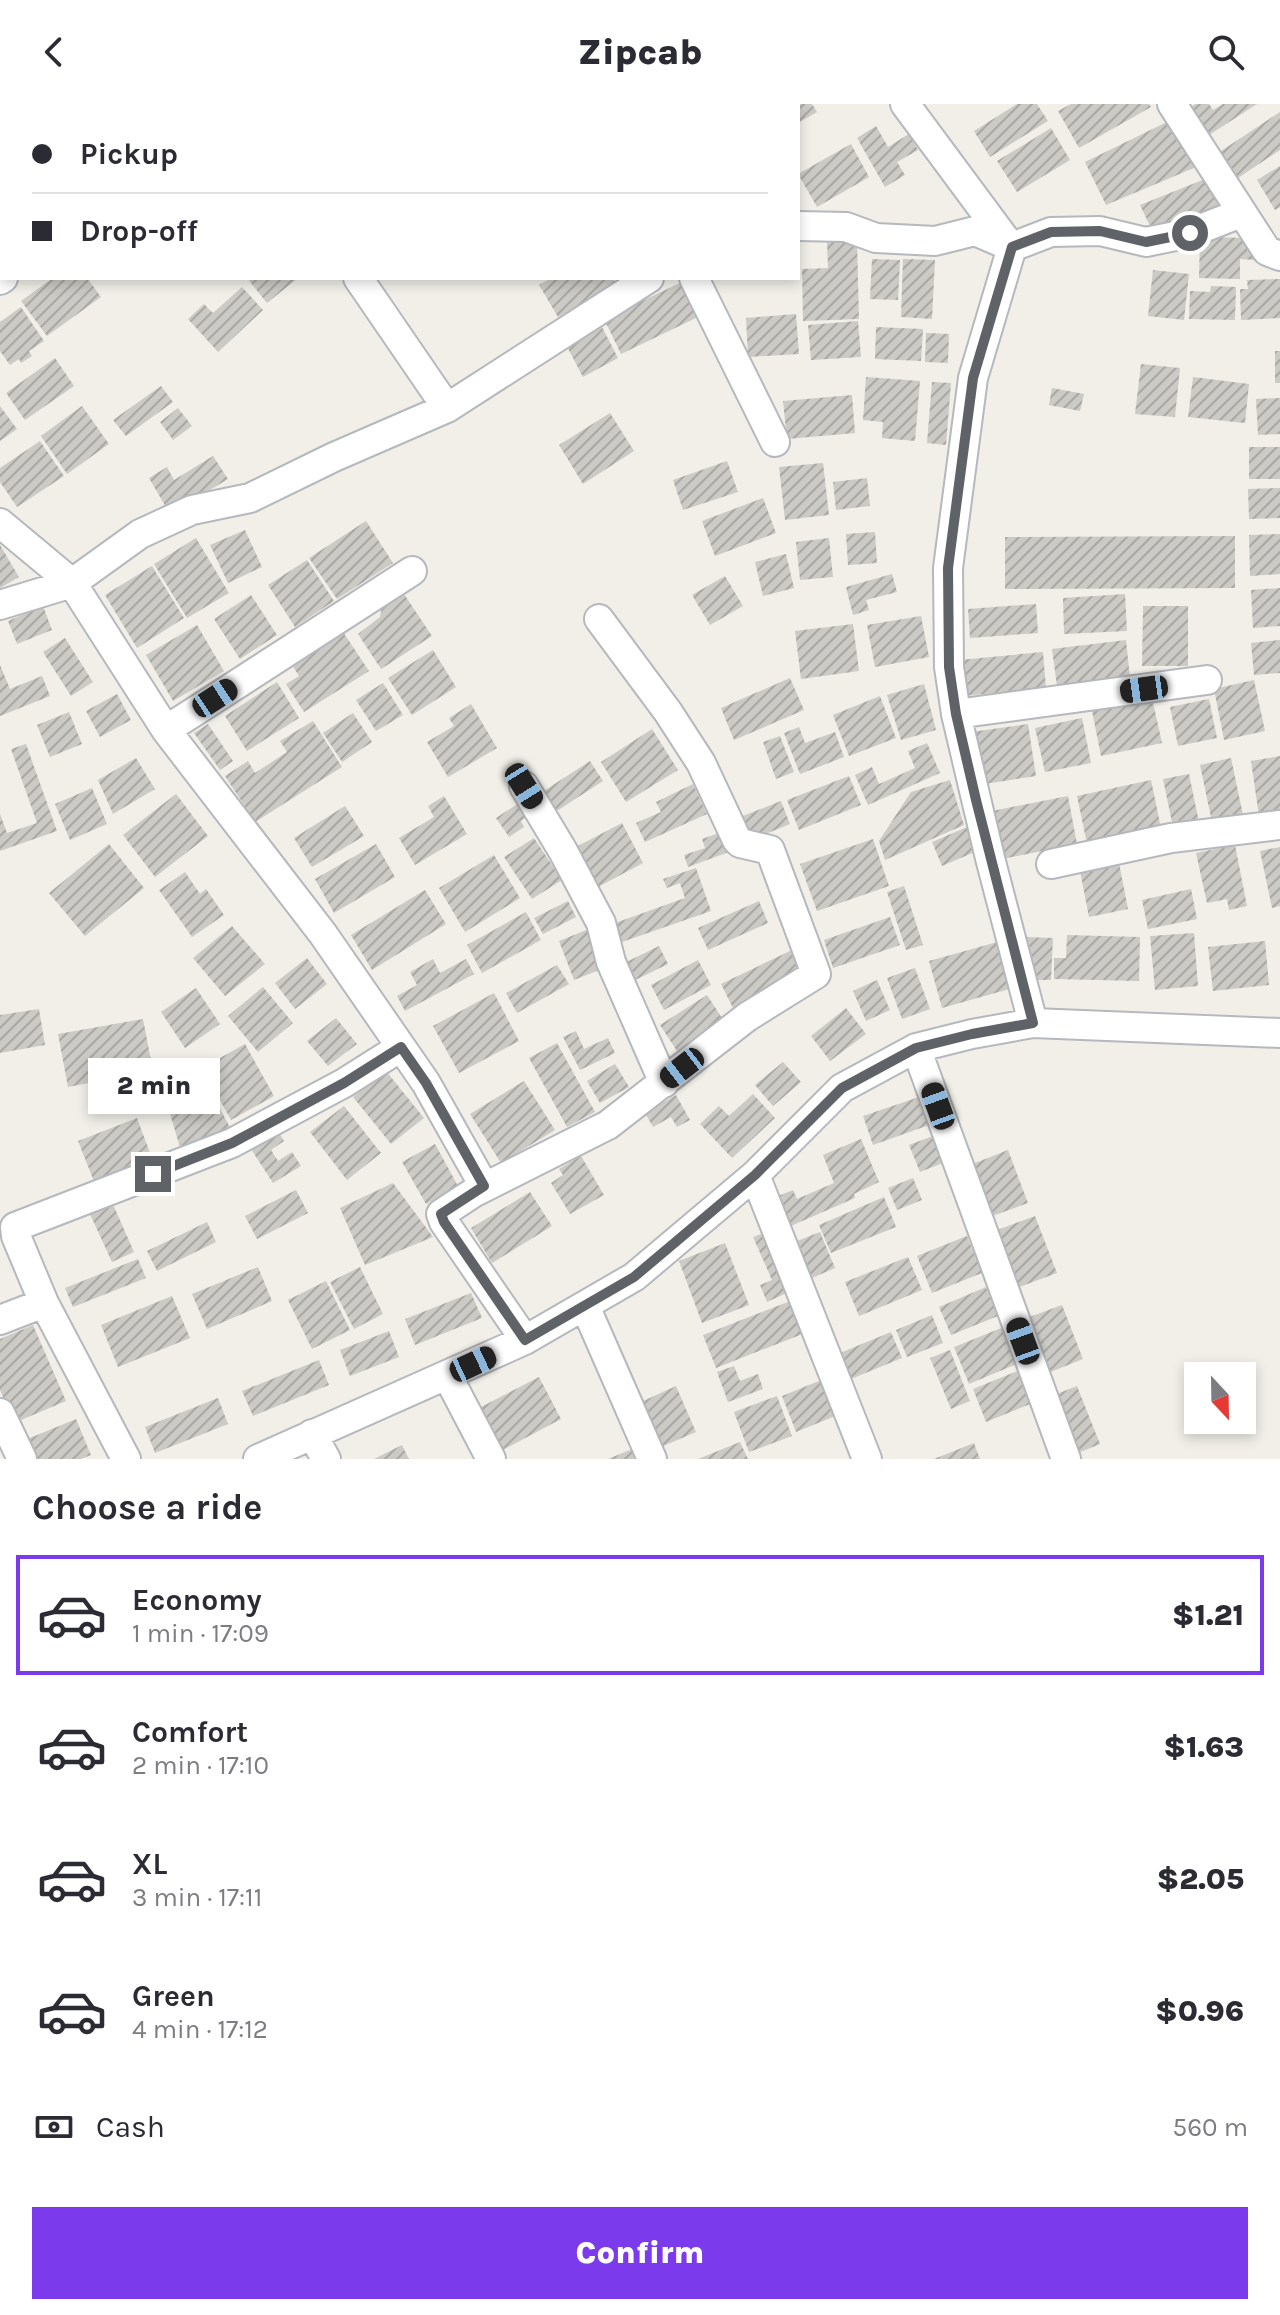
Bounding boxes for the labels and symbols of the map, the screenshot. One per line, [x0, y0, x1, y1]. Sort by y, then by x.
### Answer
route start [1172, 215, 1208, 251]
car [1119, 674, 1169, 704]
car [188, 675, 242, 721]
car [501, 759, 547, 813]
car [656, 1044, 708, 1092]
callout: 2 min [87, 1058, 219, 1114]
car [919, 1079, 957, 1133]
route end [135, 1156, 171, 1192]
car [1004, 1314, 1042, 1368]
car [446, 1343, 500, 1385]
north arrow [1184, 1362, 1256, 1434]

